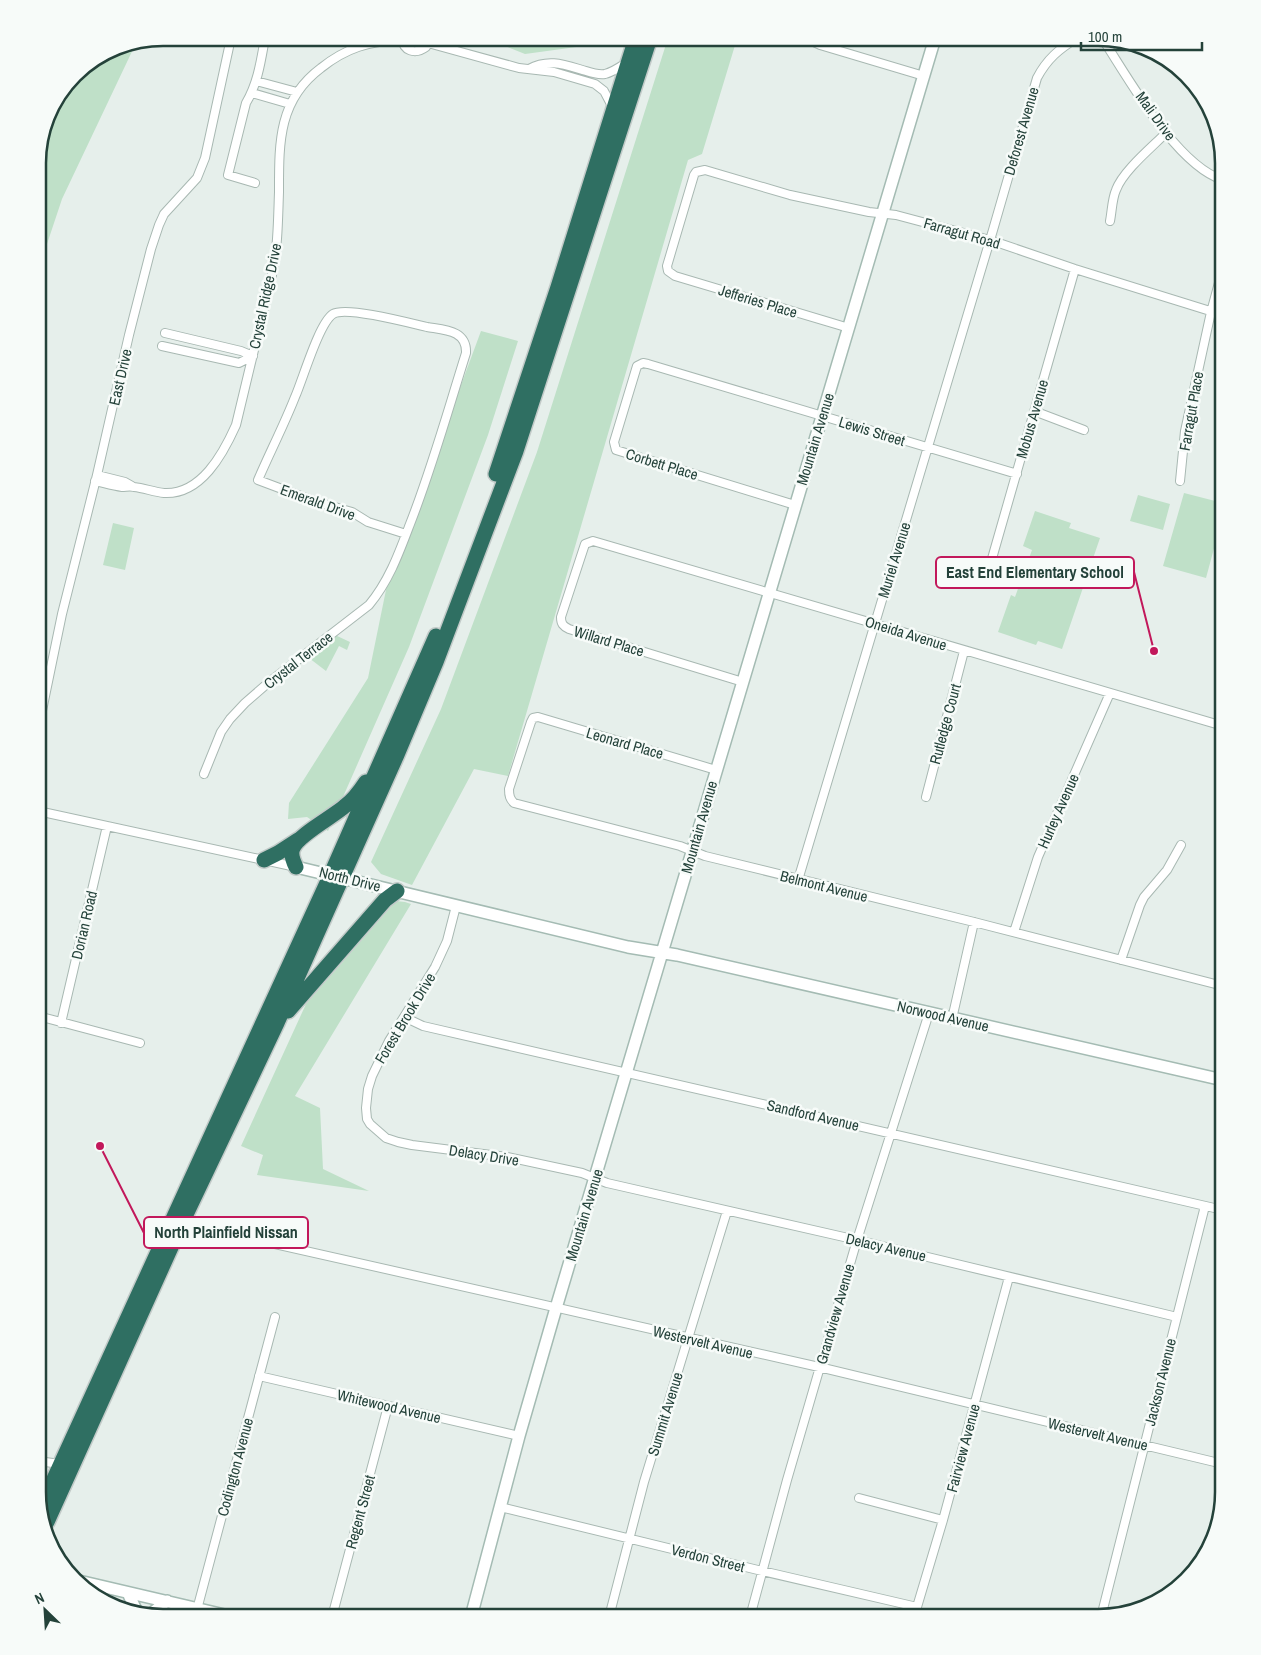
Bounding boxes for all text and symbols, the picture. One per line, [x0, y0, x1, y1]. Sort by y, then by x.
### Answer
scale bar [1081, 20, 1202, 52]
text: 100 m [1088, 26, 1122, 47]
street label: Deforest Avenue [998, 84, 1044, 178]
street label: Mali Drive [1131, 87, 1181, 145]
street label: Farragut Road [921, 212, 1003, 254]
street label: Crystal Ridge Drive [244, 241, 286, 351]
street label: Jefferies Place [716, 279, 800, 323]
street label: East Drive [103, 347, 137, 407]
street label: Farragut Place [1174, 370, 1208, 452]
street label: Mobus Avenue [1011, 377, 1053, 461]
street label: Mountain Avenue [791, 390, 839, 488]
street label: Lewis Street [836, 411, 908, 451]
street label: Corbett Place [623, 443, 701, 485]
street label: Emerald Drive [277, 479, 359, 525]
street label: Muriel Avenue [872, 519, 916, 601]
callout: East End Elementary School [936, 557, 1134, 588]
text: East End Elementary School [946, 561, 1124, 583]
street label: Oneida Avenue [862, 611, 950, 655]
street label: Willard Place [571, 620, 647, 662]
street label: Crystal Terrace [259, 626, 337, 694]
street label: Rutledge Court [924, 681, 966, 767]
street label: Leonard Place [584, 722, 666, 764]
street label: Hurley Avenue [1032, 770, 1084, 852]
street label: Mountain Avenue [676, 778, 722, 876]
street label: North Drive [317, 861, 383, 897]
street label: Belmont Avenue [778, 865, 870, 907]
street label: Dorian Road [66, 889, 102, 961]
street label: Forest Brook Drive [370, 968, 441, 1067]
street label: Norwood Avenue [895, 995, 991, 1037]
street label: Sandford Avenue [765, 1094, 861, 1136]
street label: Delacy Drive [448, 1139, 521, 1171]
street label: Mountain Avenue [560, 1166, 608, 1264]
callout: North Plainfield Nissan [144, 1217, 308, 1248]
text: North Plainfield Nissan [154, 1221, 298, 1243]
street label: Delacy Avenue [844, 1228, 928, 1266]
street label: Grandview Avenue [811, 1261, 859, 1367]
street label: Westervelt Avenue [651, 1320, 755, 1364]
street label: Jackson Avenue [1139, 1336, 1181, 1428]
street label: Summit Avenue [642, 1369, 688, 1458]
street label: Whitewood Avenue [335, 1384, 443, 1428]
street label: Fairview Avenue [941, 1401, 985, 1495]
street label: Westervelt Avenue [1046, 1412, 1150, 1456]
street label: Codington Avenue [212, 1415, 258, 1519]
street label: Regent Street [340, 1472, 380, 1551]
street label: Verdon Street [669, 1539, 748, 1577]
north arrow [20, 1585, 70, 1635]
text: N [32, 1588, 47, 1608]

